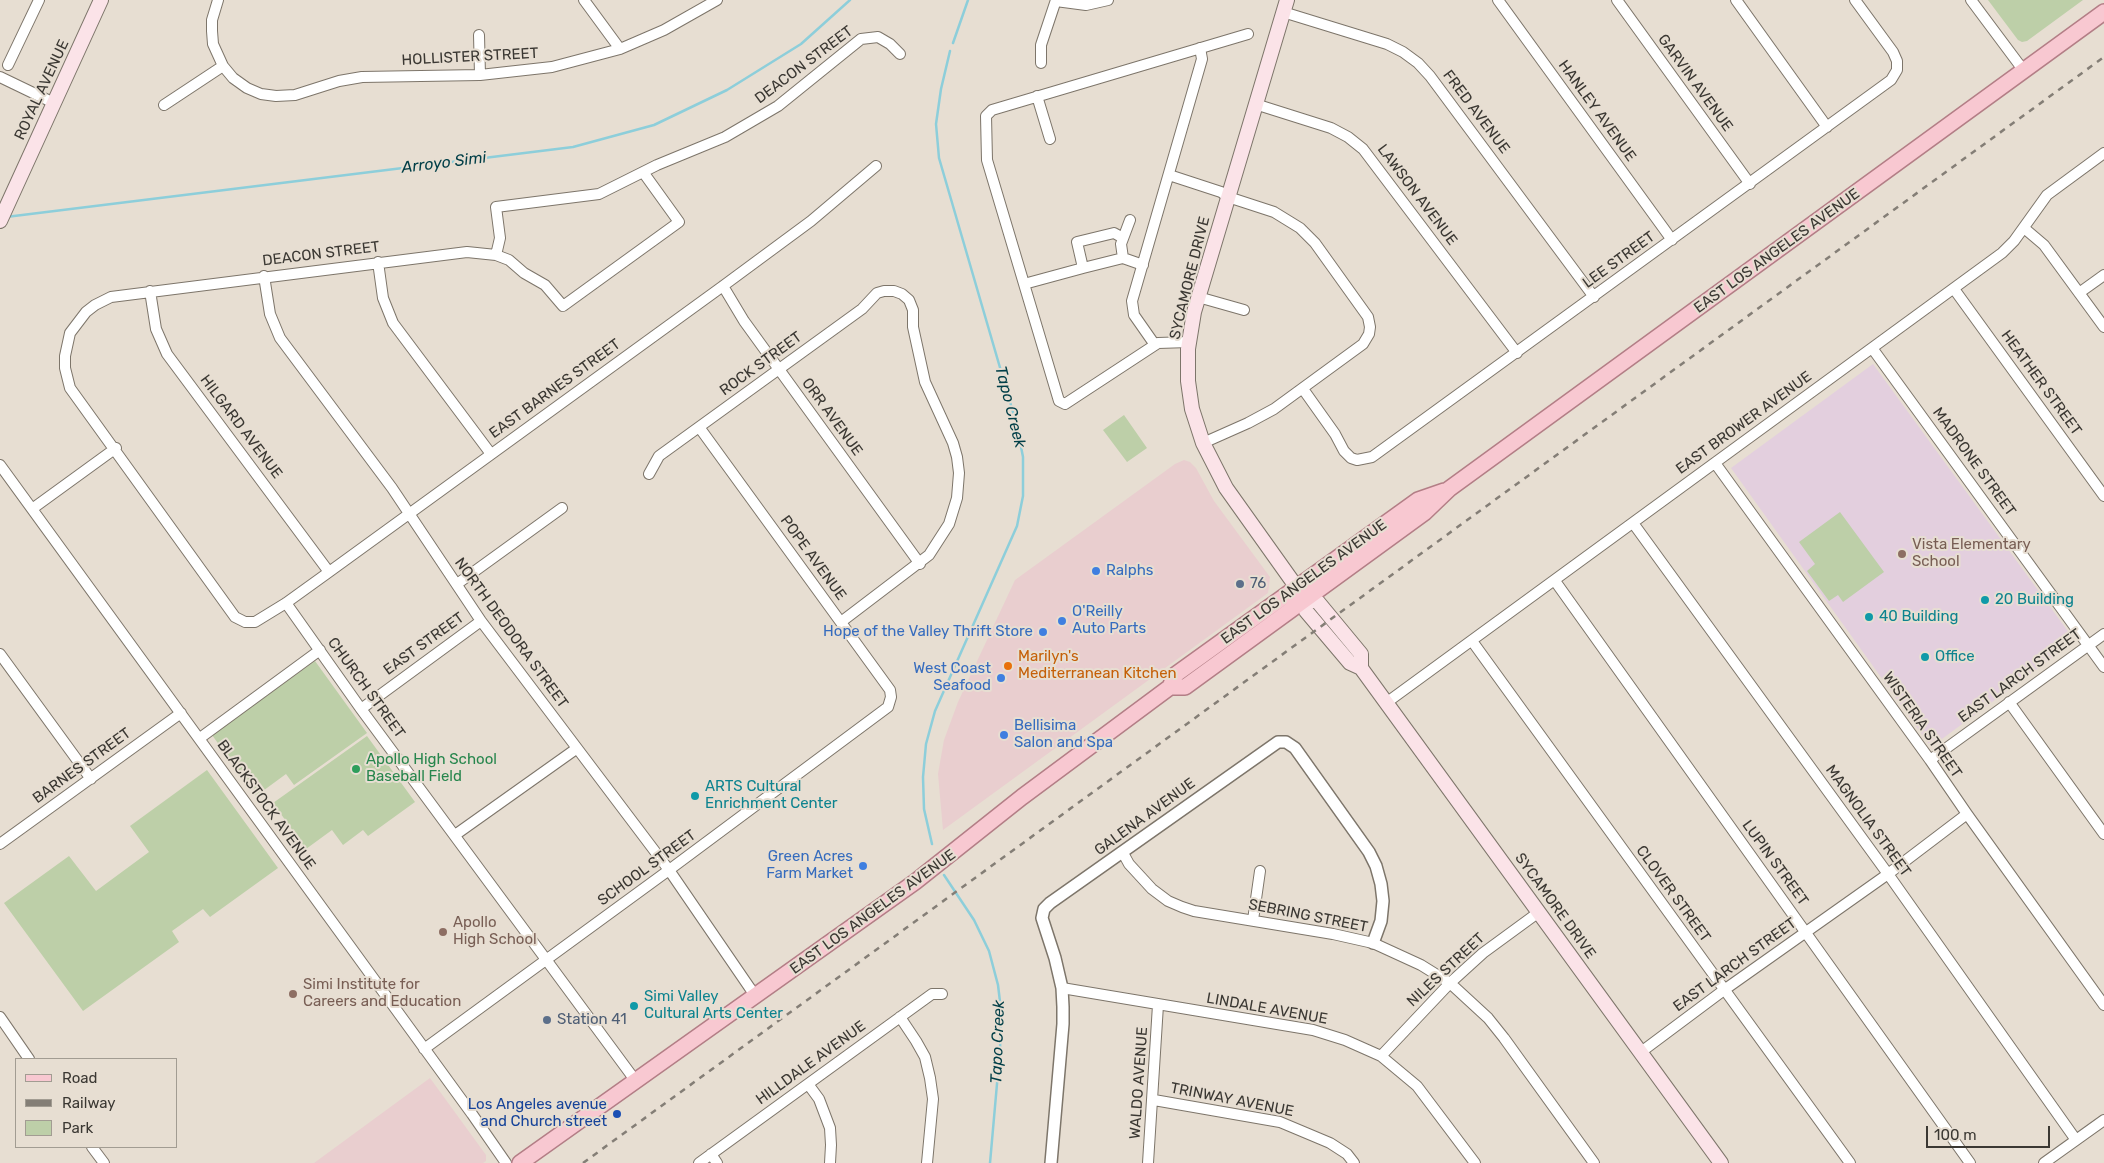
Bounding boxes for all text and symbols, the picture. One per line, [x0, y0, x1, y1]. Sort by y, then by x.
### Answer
street label: DEACON STREET [751, 22, 857, 108]
street label: GARVIN AVENUE [1654, 31, 1736, 135]
street label: ROYAL AVENUE [11, 37, 73, 143]
street label: HOLLISTER STREET [401, 44, 539, 70]
street label: HANLEY AVENUE [1554, 57, 1640, 165]
street label: FRED AVENUE [1439, 67, 1513, 157]
street label: LAWSON AVENUE [1373, 141, 1461, 249]
water label: Arroyo Simi [400, 148, 488, 178]
street label: EAST LOS ANGELES AVENUE [1691, 185, 1863, 317]
street label: SYCAMORE DRIVE [1166, 215, 1214, 341]
street label: LEE STREET [1579, 228, 1659, 292]
street label: DEACON STREET [261, 238, 381, 270]
street label: HEATHER STREET [1997, 327, 2085, 439]
street label: ROCK STREET [716, 328, 806, 400]
street label: EAST BARNES STREET [486, 335, 624, 443]
water label: Tapo Creek [991, 364, 1029, 450]
street label: EAST BROWER AVENUE [1673, 368, 1815, 478]
street label: HILGARD AVENUE [196, 372, 286, 482]
street label: ORR AVENUE [798, 375, 866, 459]
street label: MADRONE STREET [1929, 404, 2019, 520]
street label: POPE AVENUE [776, 512, 850, 604]
street label: EAST LOS ANGELES AVENUE [1218, 516, 1390, 648]
place label: Vista Elementary School [1912, 536, 2031, 571]
marker: Vista Elementary School [1896, 548, 1908, 560]
street label: NORTH DEODORA STREET [450, 554, 572, 712]
place label: Ralphs [1106, 562, 1153, 580]
marker: Ralphs [1090, 565, 1102, 577]
place label: 76 [1250, 575, 1266, 593]
marker: 76 [1234, 578, 1246, 590]
place label: 20 Building [1995, 591, 2074, 609]
marker: 20 Building [1979, 594, 1991, 606]
place label: O'Reilly Auto Parts [1072, 603, 1146, 638]
place label: 40 Building [1879, 608, 1958, 626]
street label: EAST STREET [380, 609, 468, 679]
marker: 40 Building [1863, 611, 1875, 623]
marker: O'Reilly Auto Parts [1056, 615, 1068, 627]
place label: Hope of the Valley Thrift Store [823, 623, 1033, 641]
street label: EAST LARCH STREET [1955, 625, 2085, 727]
marker: Hope of the Valley Thrift Store [1037, 626, 1049, 638]
street label: CHURCH STREET [323, 634, 409, 742]
place label: Marilyn's Mediterranean Kitchen [1018, 648, 1177, 683]
place label: Office [1935, 648, 1975, 666]
marker: Office [1919, 651, 1931, 663]
place label: West Coast Seafood [913, 660, 991, 695]
marker: Marilyn's Mediterranean Kitchen [1002, 660, 1014, 672]
street label: WISTERIA STREET [1879, 669, 1965, 781]
marker: West Coast Seafood [995, 672, 1007, 684]
place label: Bellisima Salon and Spa [1014, 717, 1113, 752]
street label: BARNES STREET [29, 724, 135, 808]
marker: Bellisima Salon and Spa [998, 729, 1010, 741]
street label: BLACKSTOCK AVENUE [213, 737, 319, 873]
place label: Apollo High School Baseball Field [366, 751, 497, 786]
street label: MAGNOLIA STREET [1822, 762, 1914, 880]
marker: Apollo High School Baseball Field [350, 763, 362, 775]
street label: GALENA AVENUE [1091, 774, 1199, 860]
place label: ARTS Cultural Enrichment Center [705, 778, 838, 813]
marker: ARTS Cultural Enrichment Center [689, 790, 701, 802]
street label: LUPIN STREET [1738, 817, 1812, 909]
street label: SCHOOL STREET [594, 826, 700, 910]
street label: CLOVER STREET [1632, 842, 1714, 946]
street label: EAST LOS ANGELES AVENUE [787, 846, 959, 978]
place label: Green Acres Farm Market [766, 848, 853, 883]
street label: SYCAMORE DRIVE [1511, 850, 1599, 962]
marker: Green Acres Farm Market [857, 860, 869, 872]
street label: SEBRING STREET [1247, 896, 1369, 936]
place label: Apollo High School [453, 914, 537, 949]
street label: EAST LARCH STREET [1670, 914, 1800, 1016]
marker: Apollo High School [437, 926, 449, 938]
street label: NILES STREET [1403, 929, 1489, 1011]
place label: Simi Institute for Careers and Education [303, 976, 461, 1011]
marker: Simi Institute for Careers and Education [287, 988, 299, 1000]
place label: Simi Valley Cultural Arts Center [644, 988, 783, 1023]
street label: LINDALE AVENUE [1205, 989, 1329, 1029]
marker: Simi Valley Cultural Arts Center [628, 1000, 640, 1012]
water label: Tapo Creek [987, 1000, 1009, 1084]
place label: Station 41 [557, 1011, 627, 1029]
marker: Station 41 [541, 1014, 553, 1026]
street label: HILLDALE AVENUE [753, 1017, 869, 1109]
street label: WALDO AVENUE [1126, 1026, 1152, 1140]
legend [15, 1058, 178, 1148]
text: Road [62, 1069, 98, 1087]
street label: TRINWAY AVENUE [1169, 1079, 1295, 1121]
text: Railway [62, 1094, 116, 1112]
place label: Los Angeles avenue and Church street [468, 1096, 607, 1131]
marker: Los Angeles avenue and Church street [611, 1108, 623, 1120]
scale bar [1929, 1116, 2053, 1148]
text: Park [62, 1119, 93, 1137]
text: 100 m [1934, 1126, 1976, 1144]

